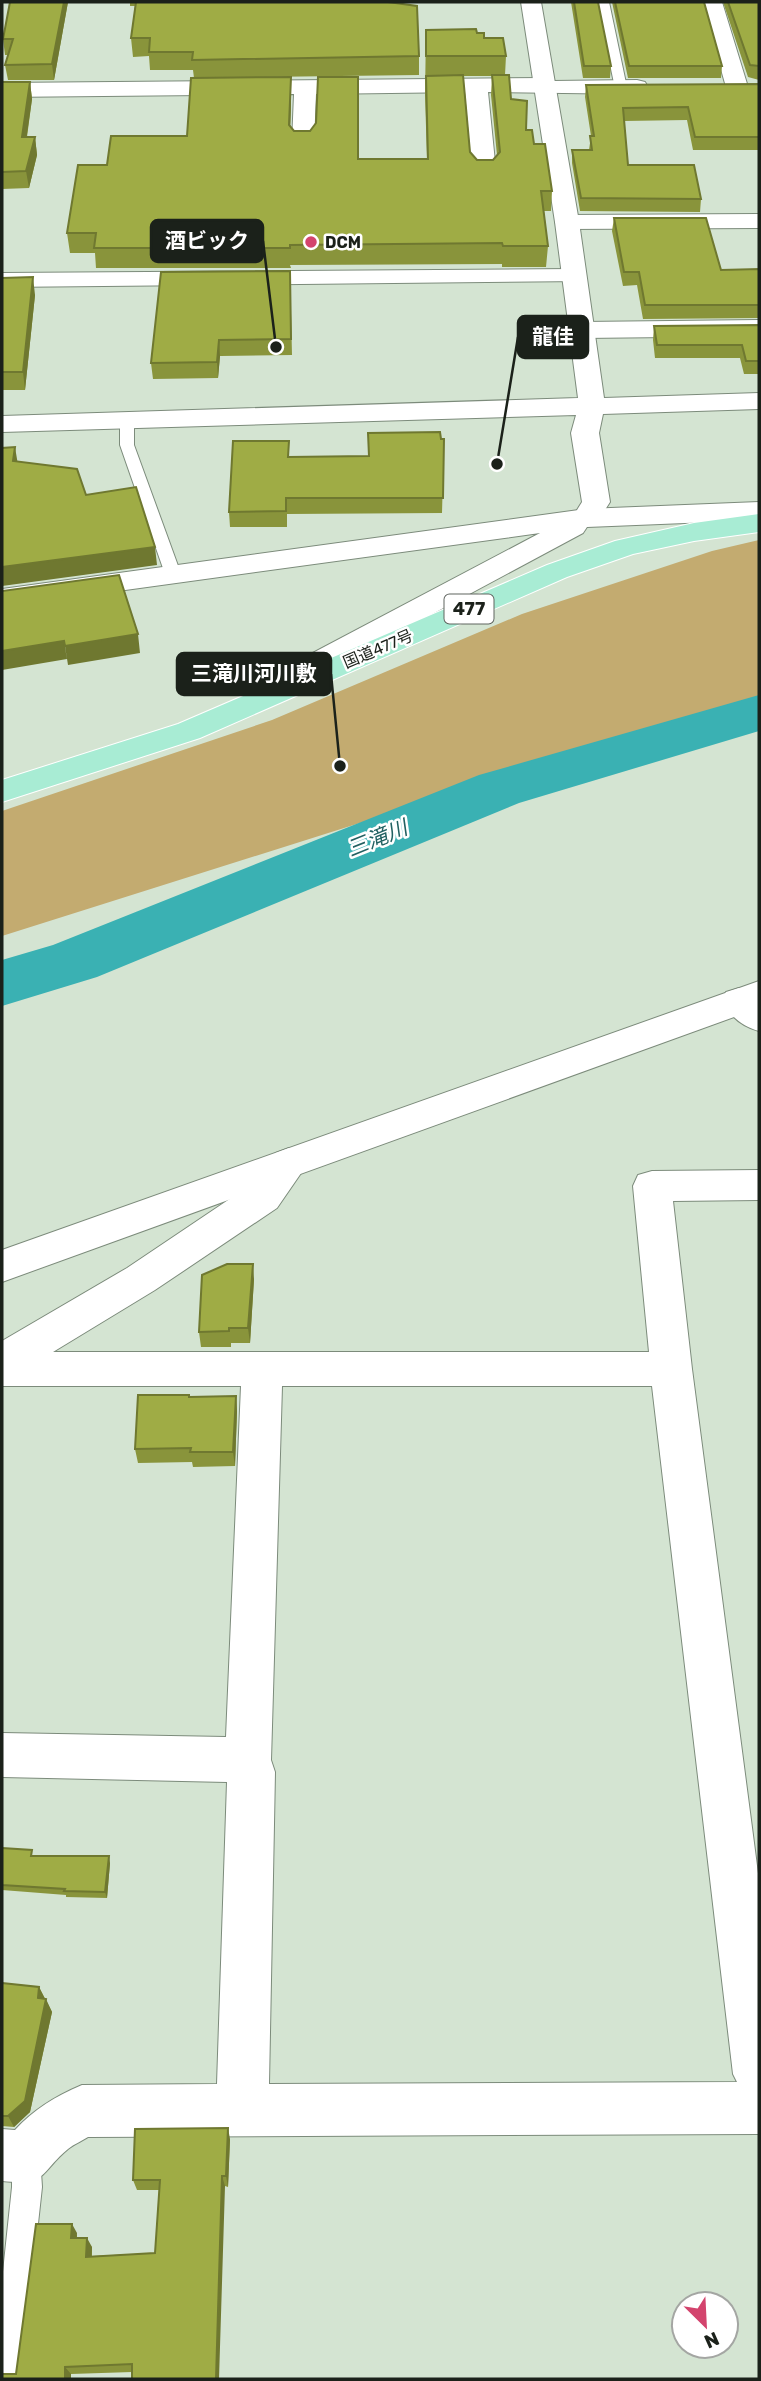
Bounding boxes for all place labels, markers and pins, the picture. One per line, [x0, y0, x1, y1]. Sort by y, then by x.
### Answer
callout: 酒ビック [151, 220, 263, 262]
place label: DCM [325, 233, 361, 252]
marker: DCM [303, 234, 319, 250]
callout: 龍佳 [518, 316, 588, 358]
callout: 三滝川河川敷 [177, 653, 331, 695]

